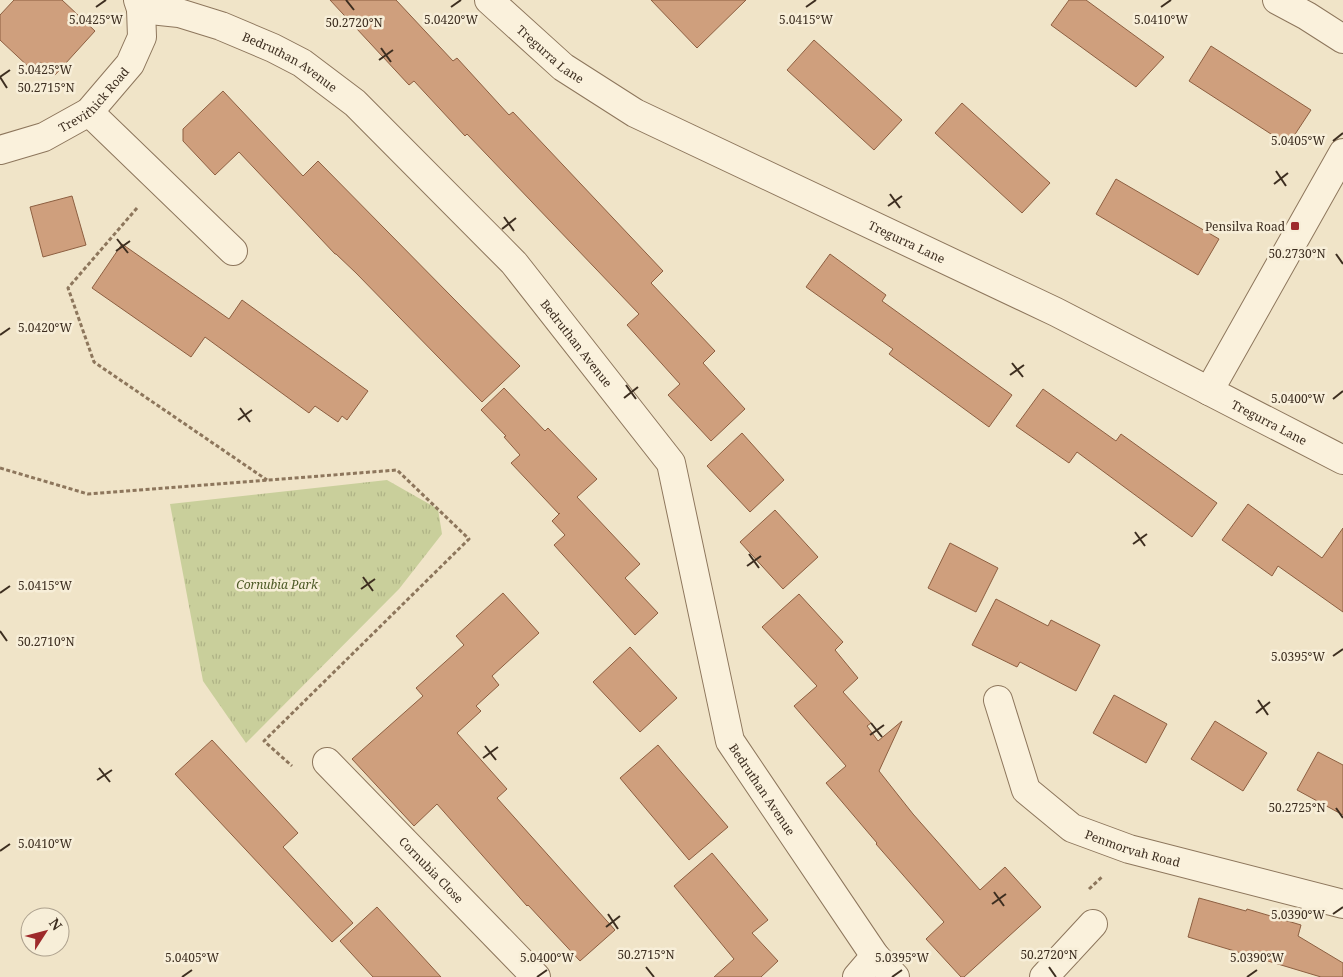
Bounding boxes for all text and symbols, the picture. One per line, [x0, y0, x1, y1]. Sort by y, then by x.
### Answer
text: 5.0425°W [69, 11, 123, 28]
text: 5.0420°W [424, 11, 478, 28]
text: 5.0415°W [779, 11, 833, 28]
text: 5.0410°W [1134, 11, 1188, 28]
text: 50.2720°N [325, 14, 383, 31]
street label: Tregurra Lane [513, 21, 587, 87]
street label: Bedruthan Avenue [240, 28, 341, 95]
text: 5.0425°W [18, 61, 72, 78]
street label: Trevithick Road [55, 63, 133, 136]
text: 50.2715°N [17, 79, 75, 96]
text: 5.0405°W [1271, 132, 1325, 149]
street label: Tregurra Lane [866, 216, 948, 267]
place label: Pensilva Road [1205, 218, 1286, 235]
marker: Pensilva Road [1289, 220, 1301, 232]
text: 50.2730°N [1268, 245, 1326, 262]
street label: Bedruthan Avenue [537, 296, 617, 391]
text: 5.0420°W [18, 319, 72, 336]
text: 5.0400°W [1271, 390, 1325, 407]
street label: Tregurra Lane [1229, 395, 1310, 449]
park label: Cornubia Park [236, 576, 319, 593]
text: 5.0415°W [18, 577, 72, 594]
text: 50.2710°N [17, 633, 75, 650]
text: 5.0395°W [1271, 648, 1325, 665]
street label: Bedruthan Avenue [726, 740, 800, 839]
text: 50.2725°N [1268, 799, 1326, 816]
street label: Penmorvah Road [1083, 825, 1183, 871]
street label: Cornubia Close [395, 833, 468, 906]
text: 5.0410°W [18, 835, 72, 852]
text: 5.0390°W [1271, 906, 1325, 923]
north arrow [20, 907, 70, 957]
text: N [45, 914, 67, 934]
text: 50.2715°N [617, 946, 675, 963]
text: 50.2720°N [1020, 946, 1078, 963]
text: 5.0405°W [165, 949, 219, 966]
text: 5.0400°W [520, 949, 574, 966]
text: 5.0395°W [875, 949, 929, 966]
text: 5.0390°W [1230, 949, 1284, 966]

